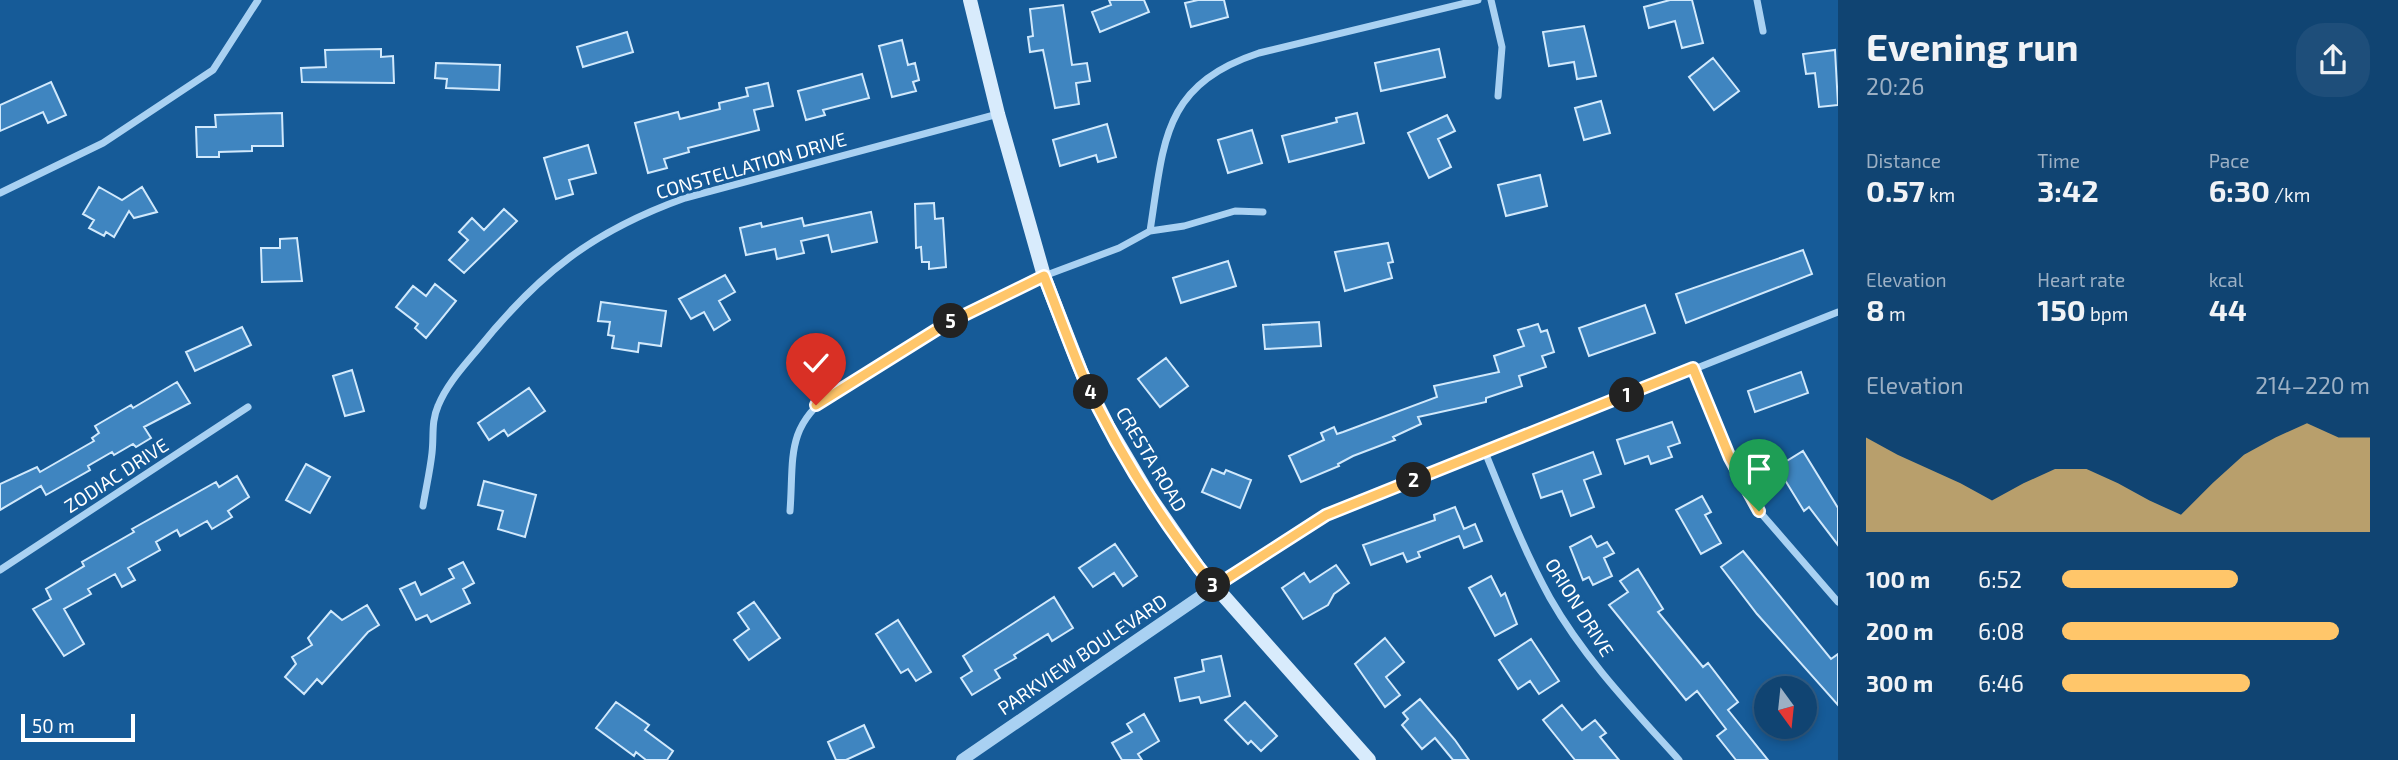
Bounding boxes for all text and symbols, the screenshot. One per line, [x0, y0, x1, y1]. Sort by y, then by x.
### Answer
text: Evening run [1866, 23, 2079, 69]
button: share [2296, 23, 2370, 97]
text: 20:26 [1866, 72, 1924, 100]
street label: CONSTELLATION DRIVE [653, 127, 849, 203]
text: Distance [1866, 149, 1941, 172]
text: Time [2037, 149, 2080, 172]
text: Pace [2209, 149, 2250, 172]
text: 0.57 [1866, 172, 1925, 208]
text: 3:42 [2037, 172, 2099, 208]
text: 6:30 [2209, 172, 2270, 208]
text: km [1925, 183, 1955, 206]
text: /km [2270, 183, 2310, 206]
text: Elevation [1866, 268, 1947, 291]
text: Heart rate [2037, 268, 2125, 291]
text: kcal [2209, 268, 2243, 291]
text: 8 [1866, 291, 1885, 327]
text: 150 [2037, 291, 2086, 327]
text: 44 [2209, 291, 2247, 327]
text: m [1885, 302, 1906, 325]
text: bpm [2086, 302, 2129, 325]
pin: 5 [934, 304, 968, 338]
text: 5 [945, 309, 956, 332]
pin [786, 333, 846, 405]
icon: check [797, 344, 835, 382]
text: Elevation [1866, 371, 1964, 399]
text: 214–220 m [2255, 371, 2370, 399]
pin: 4 [1074, 374, 1108, 410]
pin: 1 [1610, 378, 1644, 412]
text: 4 [1084, 380, 1097, 403]
text: 1 [1622, 383, 1631, 406]
street label: CRESTA ROAD [1112, 402, 1192, 516]
street label: ZODIAC DRIVE [60, 433, 172, 517]
pin [1729, 439, 1789, 511]
icon: arrive [1740, 450, 1778, 488]
pin: 2 [1396, 462, 1432, 498]
text: 2 [1408, 468, 1419, 491]
street label: ORION DRIVE [1541, 554, 1619, 660]
text: 100 m [1866, 565, 1930, 593]
text: 6:52 [1978, 565, 2022, 593]
pin: 3 [1196, 568, 1230, 602]
text: 3 [1207, 573, 1218, 596]
street label: PARKVIEW BOULEVARD [993, 589, 1171, 719]
text: 200 m [1866, 617, 1934, 645]
text: 6:08 [1978, 617, 2024, 645]
text: 300 m [1866, 669, 1933, 697]
text: 6:46 [1978, 669, 2024, 697]
north arrow [1754, 676, 1816, 738]
map controls [1754, 676, 1817, 739]
scale bar [21, 711, 135, 743]
text: 50 m [32, 714, 75, 737]

